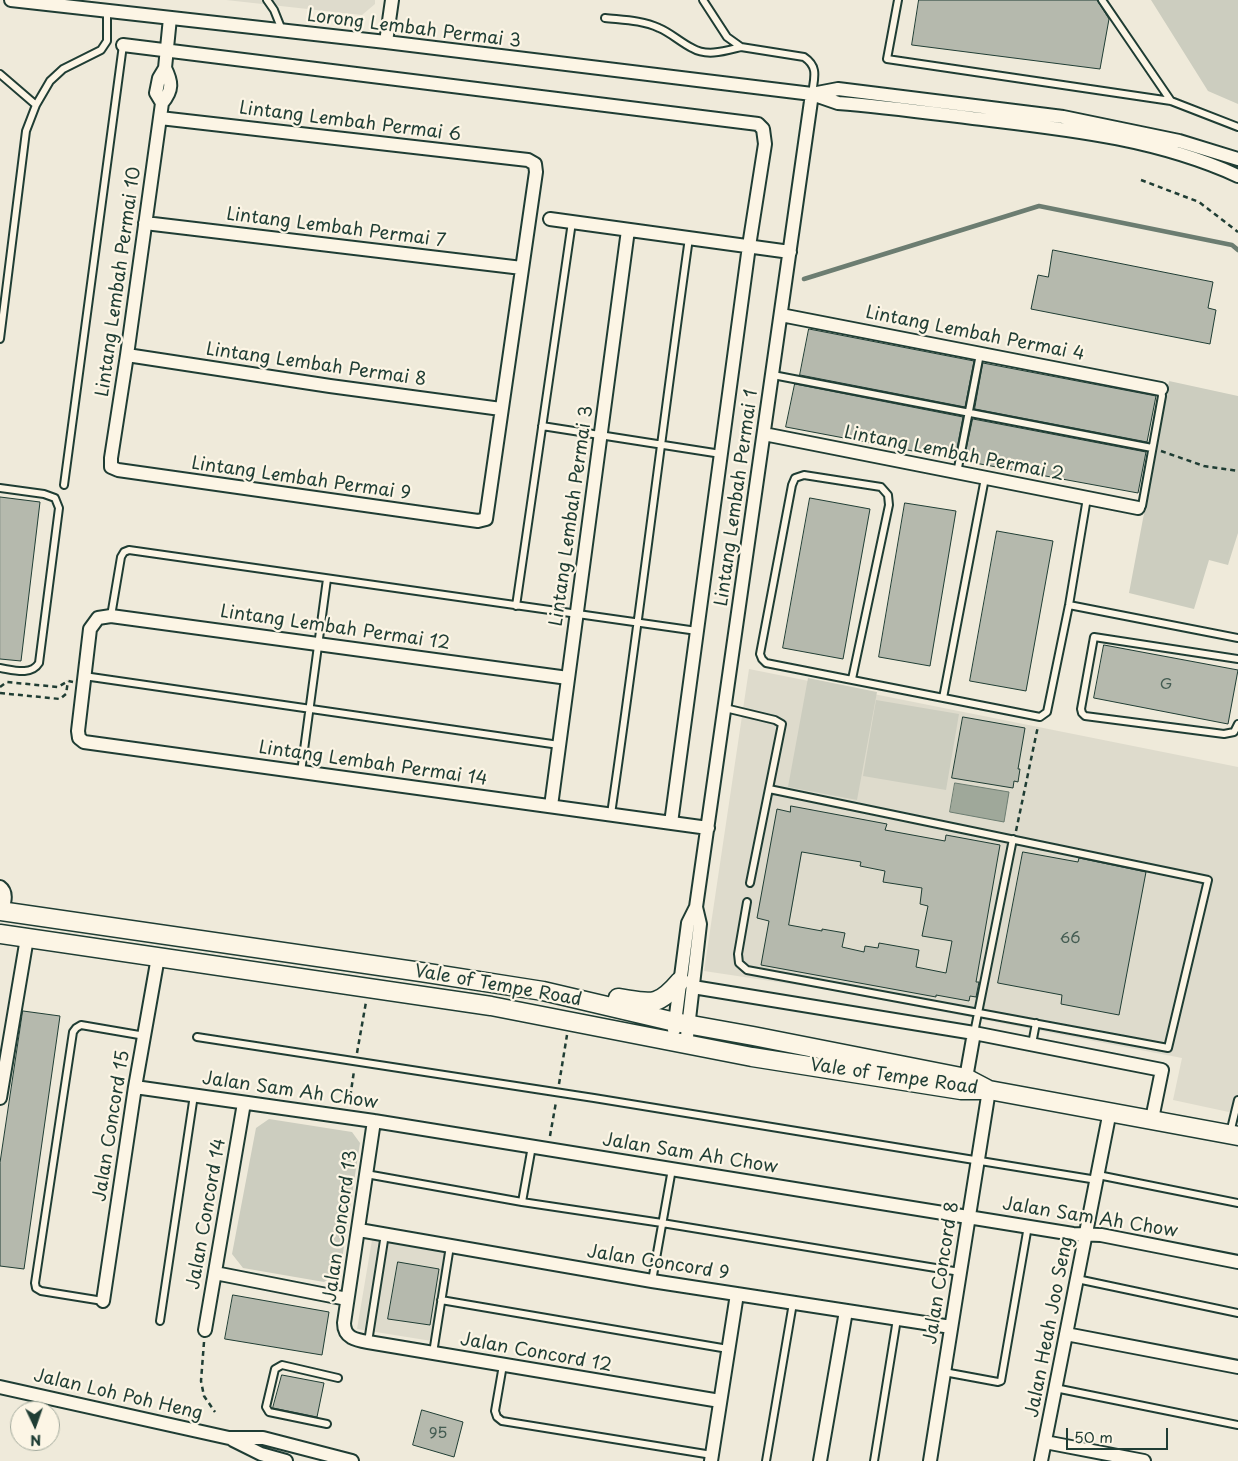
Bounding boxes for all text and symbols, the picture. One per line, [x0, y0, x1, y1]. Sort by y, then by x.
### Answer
street label: Lorong Lembah Permai 3 [306, 5, 522, 53]
street label: Lintang Lembah Permai 6 [238, 98, 462, 146]
street label: Lintang Lembah Permai 10 [92, 166, 146, 398]
street label: Lintang Lembah Permai 7 [225, 204, 447, 252]
street label: Lintang Lembah Permai 4 [864, 302, 1086, 366]
street label: Lintang Lembah Permai 8 [205, 339, 427, 391]
street label: Lintang Lembah Permai 1 [711, 388, 763, 608]
street label: Lintang Lembah Permai 3 [546, 404, 598, 628]
street label: Lintang Lembah Permai 2 [842, 422, 1066, 486]
street label: Lintang Lembah Permai 9 [190, 453, 412, 505]
street label: Lintang Lembah Permai 12 [219, 601, 451, 655]
house number: G [1160, 676, 1172, 694]
street label: Lintang Lembah Permai 14 [257, 737, 489, 791]
house number: 66 [1060, 930, 1080, 948]
street label: Vale of Tempe Road [413, 961, 583, 1011]
street label: Jalan Concord 15 [89, 1049, 135, 1203]
street label: Vale of Tempe Road [809, 1055, 979, 1099]
street label: Jalan Sam Ah Chow [201, 1068, 379, 1114]
street label: Jalan Sam Ah Chow [601, 1129, 779, 1179]
street label: Jalan Concord 14 [183, 1137, 231, 1291]
street label: Jalan Concord 13 [320, 1149, 362, 1303]
street label: Jalan Sam Ah Chow [1001, 1193, 1179, 1243]
street label: Jalan Concord 8 [920, 1200, 964, 1346]
street label: Jalan Heah Joo Seng [1022, 1235, 1078, 1419]
street label: Jalan Concord 9 [585, 1241, 731, 1285]
street label: Jalan Concord 12 [458, 1329, 614, 1377]
street label: Jalan Loh Poh Heng [31, 1365, 205, 1425]
north arrow [10, 1401, 60, 1451]
scale bar [1068, 1418, 1170, 1450]
house number: 95 [429, 1425, 447, 1443]
text: 50 m [1074, 1425, 1113, 1448]
text: N [30, 1430, 42, 1451]

